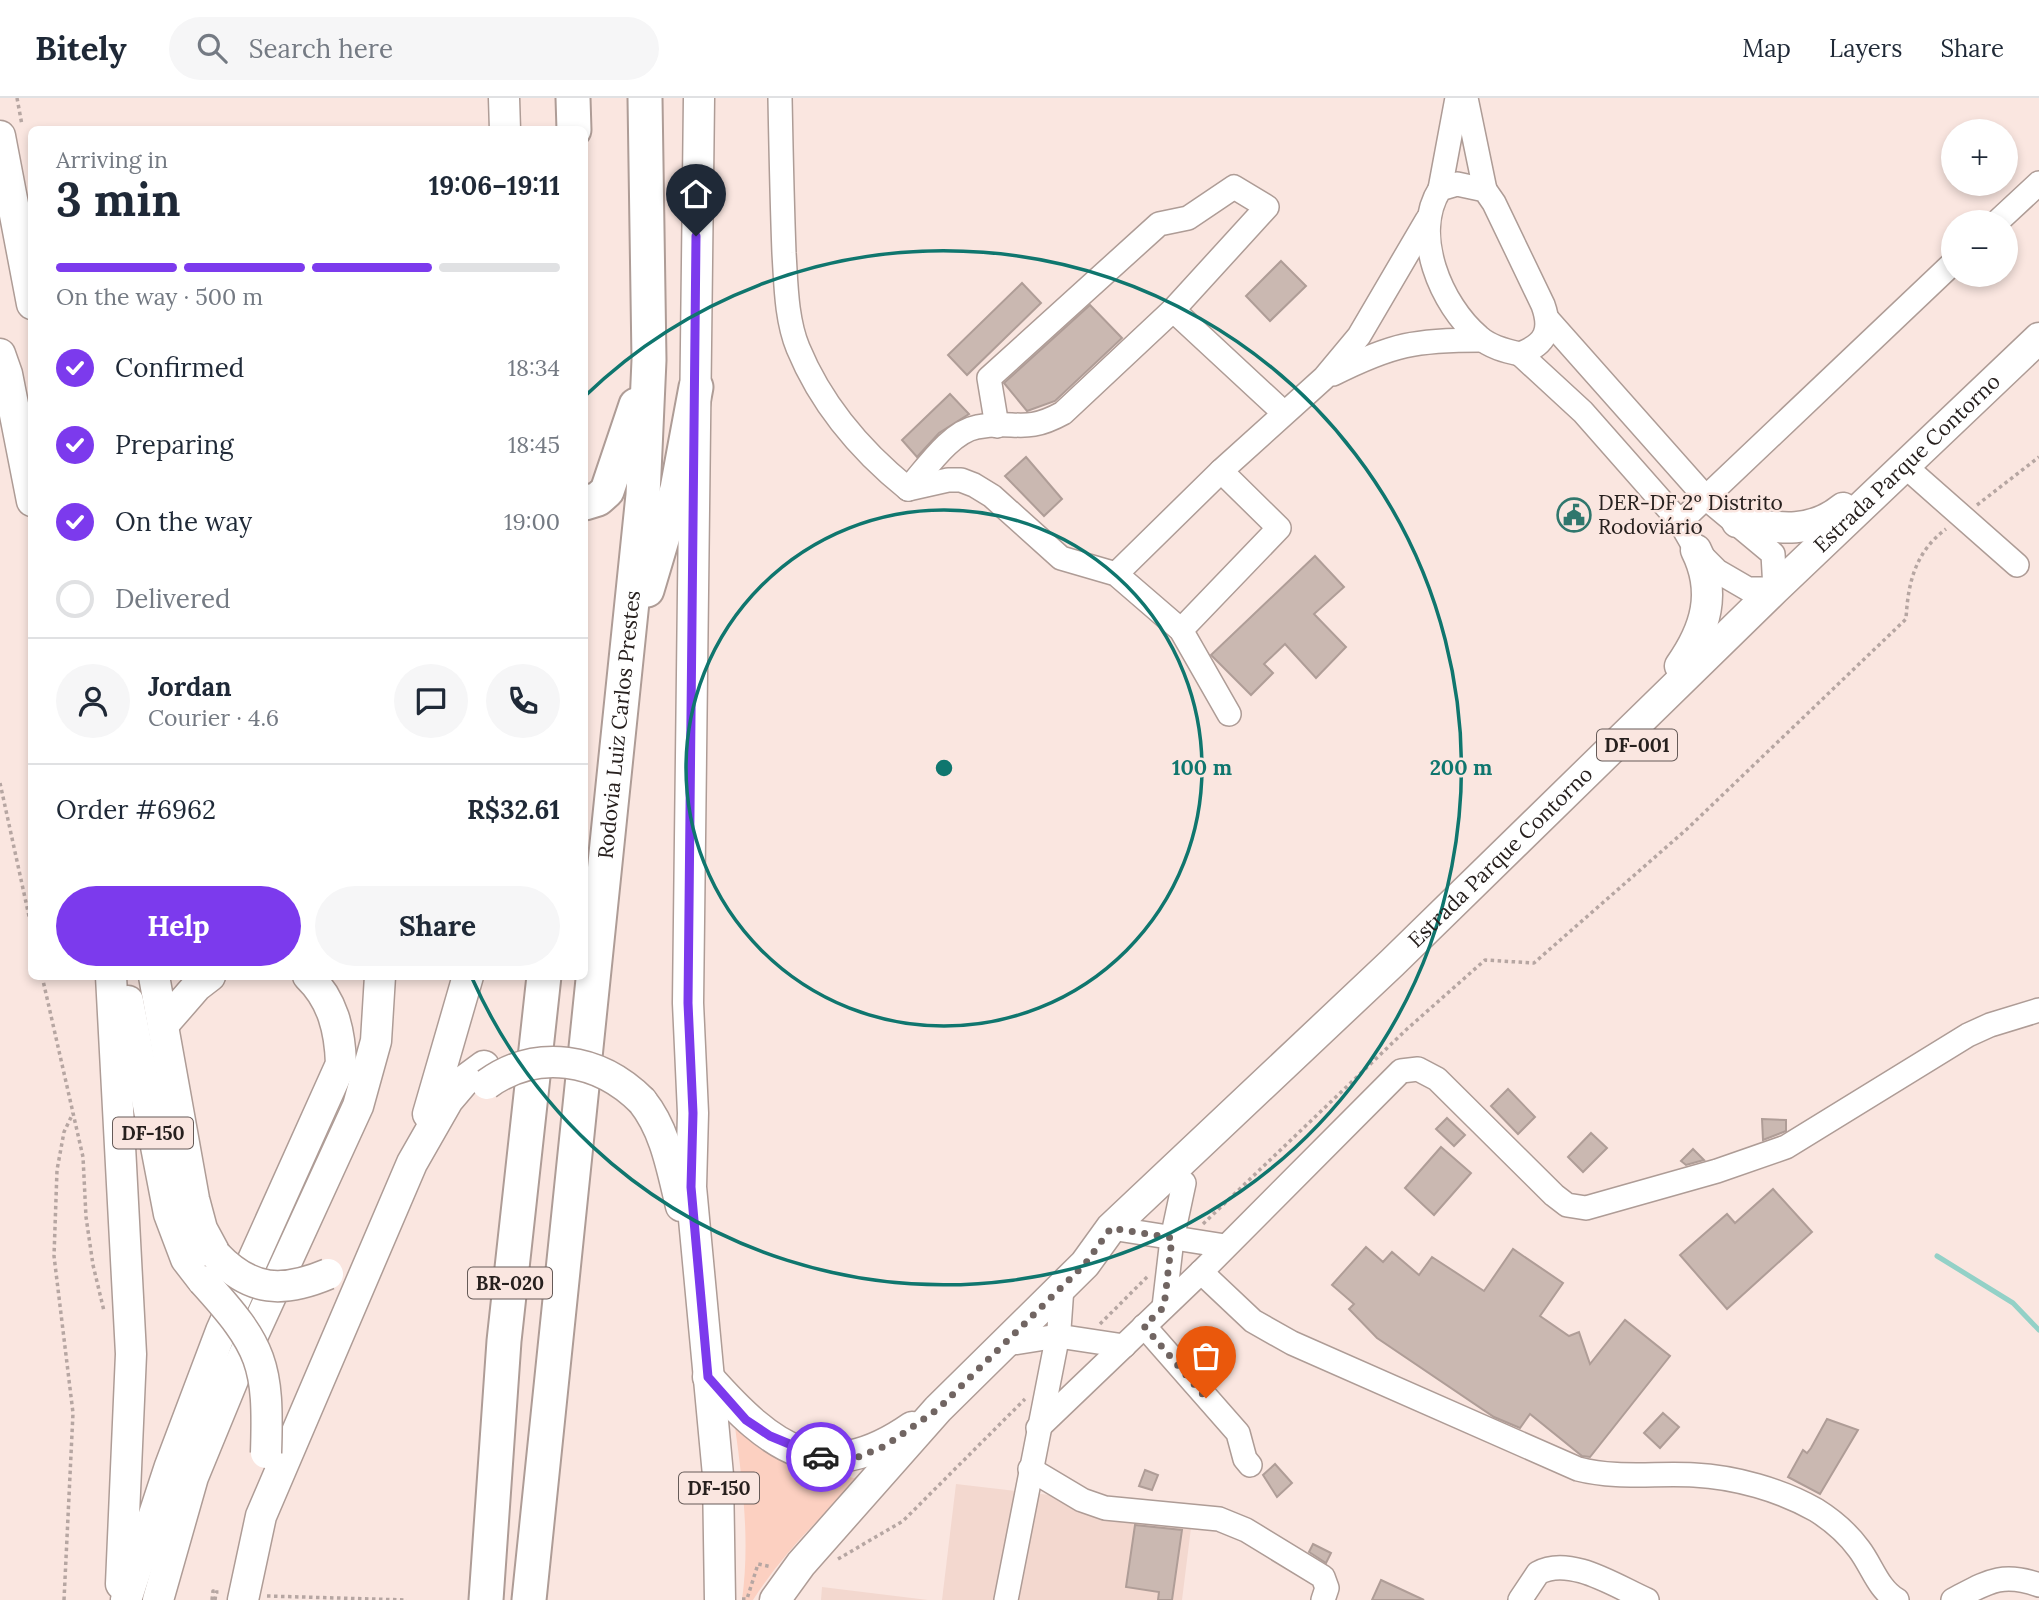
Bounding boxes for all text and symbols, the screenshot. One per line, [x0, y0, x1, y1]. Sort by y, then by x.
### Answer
search box [169, 17, 659, 80]
text: Bitely [35, 27, 127, 69]
icon: search [193, 29, 231, 67]
text: Search here [249, 32, 393, 65]
text: Map [1742, 33, 1791, 64]
text: Layers [1829, 33, 1902, 64]
text: Share [1940, 33, 2004, 64]
map controls [1941, 119, 2018, 287]
button: + [1941, 119, 2018, 196]
text: Arriving in [56, 145, 168, 174]
pin [666, 164, 726, 236]
text: 19:06–19:11 [429, 169, 560, 202]
text: 3 min [56, 170, 181, 229]
icon: home [677, 175, 715, 213]
button: − [1941, 210, 2018, 287]
text: On the way · 500 m [56, 282, 263, 311]
icon: check [56, 349, 94, 387]
text: Confirmed [115, 351, 244, 384]
text: 18:34 [508, 353, 560, 382]
street label: Estrada Parque Contorno [1808, 368, 2006, 558]
icon: check [56, 426, 94, 464]
text: Preparing [115, 428, 234, 461]
text: 18:45 [508, 430, 560, 459]
place label: DER-DF 2º Distrito Rodoviário [1598, 489, 1783, 540]
public building icon: DER-DF 2º Distrito Rodoviário [1555, 496, 1593, 534]
icon: check [56, 503, 94, 541]
text: On the way [115, 505, 252, 538]
text: 19:00 [504, 507, 560, 536]
text: Delivered [115, 582, 231, 615]
street label: Rodovia Luiz Carlos Prestes [592, 589, 646, 860]
button: person [56, 664, 130, 738]
button: chat [394, 664, 468, 738]
button: phone [486, 664, 560, 738]
text: Jordan [148, 670, 232, 703]
text: Courier · 4.6 [148, 703, 279, 732]
road number: DF-001 [1597, 730, 1677, 760]
text: 100 m [1172, 754, 1232, 781]
text: 200 m [1430, 754, 1492, 781]
centre of rings [932, 756, 956, 780]
street label: Estrada Parque Contorno [1402, 761, 1598, 953]
text: Order #6962 [56, 793, 216, 826]
text: R$32.61 [467, 793, 560, 826]
button: Help [56, 886, 301, 966]
button: Share [315, 886, 560, 966]
road number: DF-150 [113, 1118, 193, 1148]
road number: BR-020 [468, 1268, 552, 1298]
pin [1176, 1326, 1236, 1398]
icon: bag [1187, 1337, 1225, 1375]
courier [786, 1422, 856, 1492]
icon: car [802, 1438, 840, 1476]
road number: DF-150 [679, 1472, 759, 1504]

